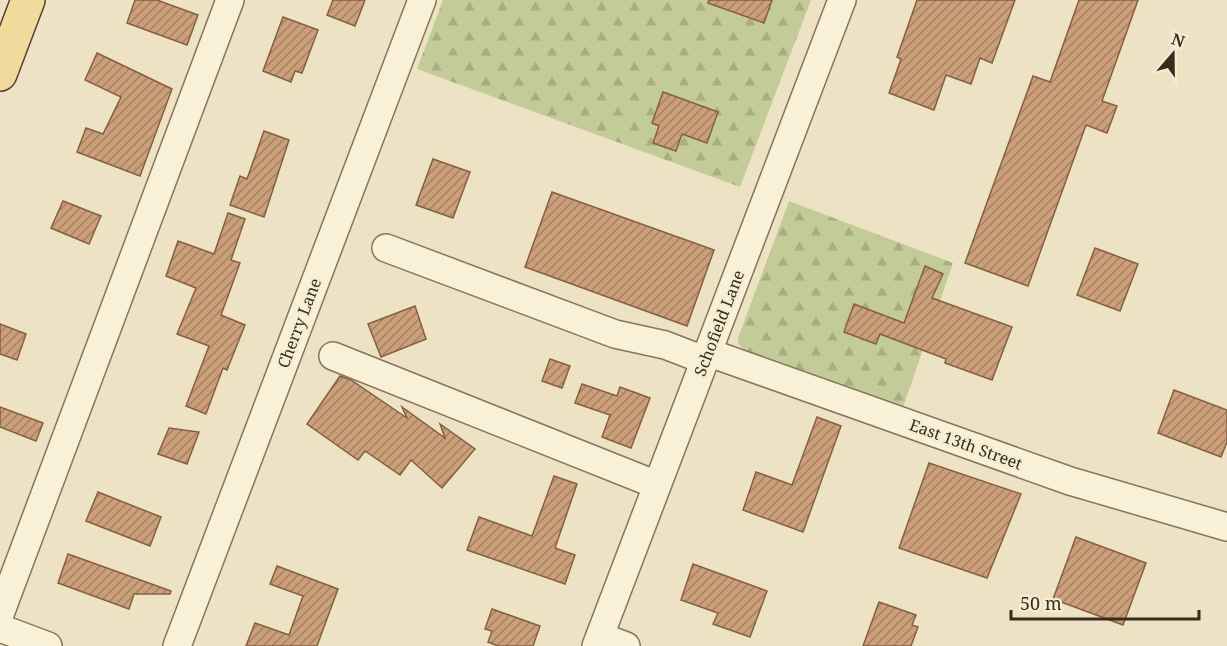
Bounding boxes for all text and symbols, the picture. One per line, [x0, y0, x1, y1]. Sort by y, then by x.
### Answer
north arrow [1143, 24, 1203, 84]
text: N [1168, 27, 1188, 53]
street label: Schofield Lane [689, 267, 749, 379]
street label: Cherry Lane [272, 275, 326, 371]
street label: East 13th Street [907, 413, 1026, 475]
scale bar [1011, 583, 1198, 621]
text: 50 m [1020, 591, 1062, 615]

